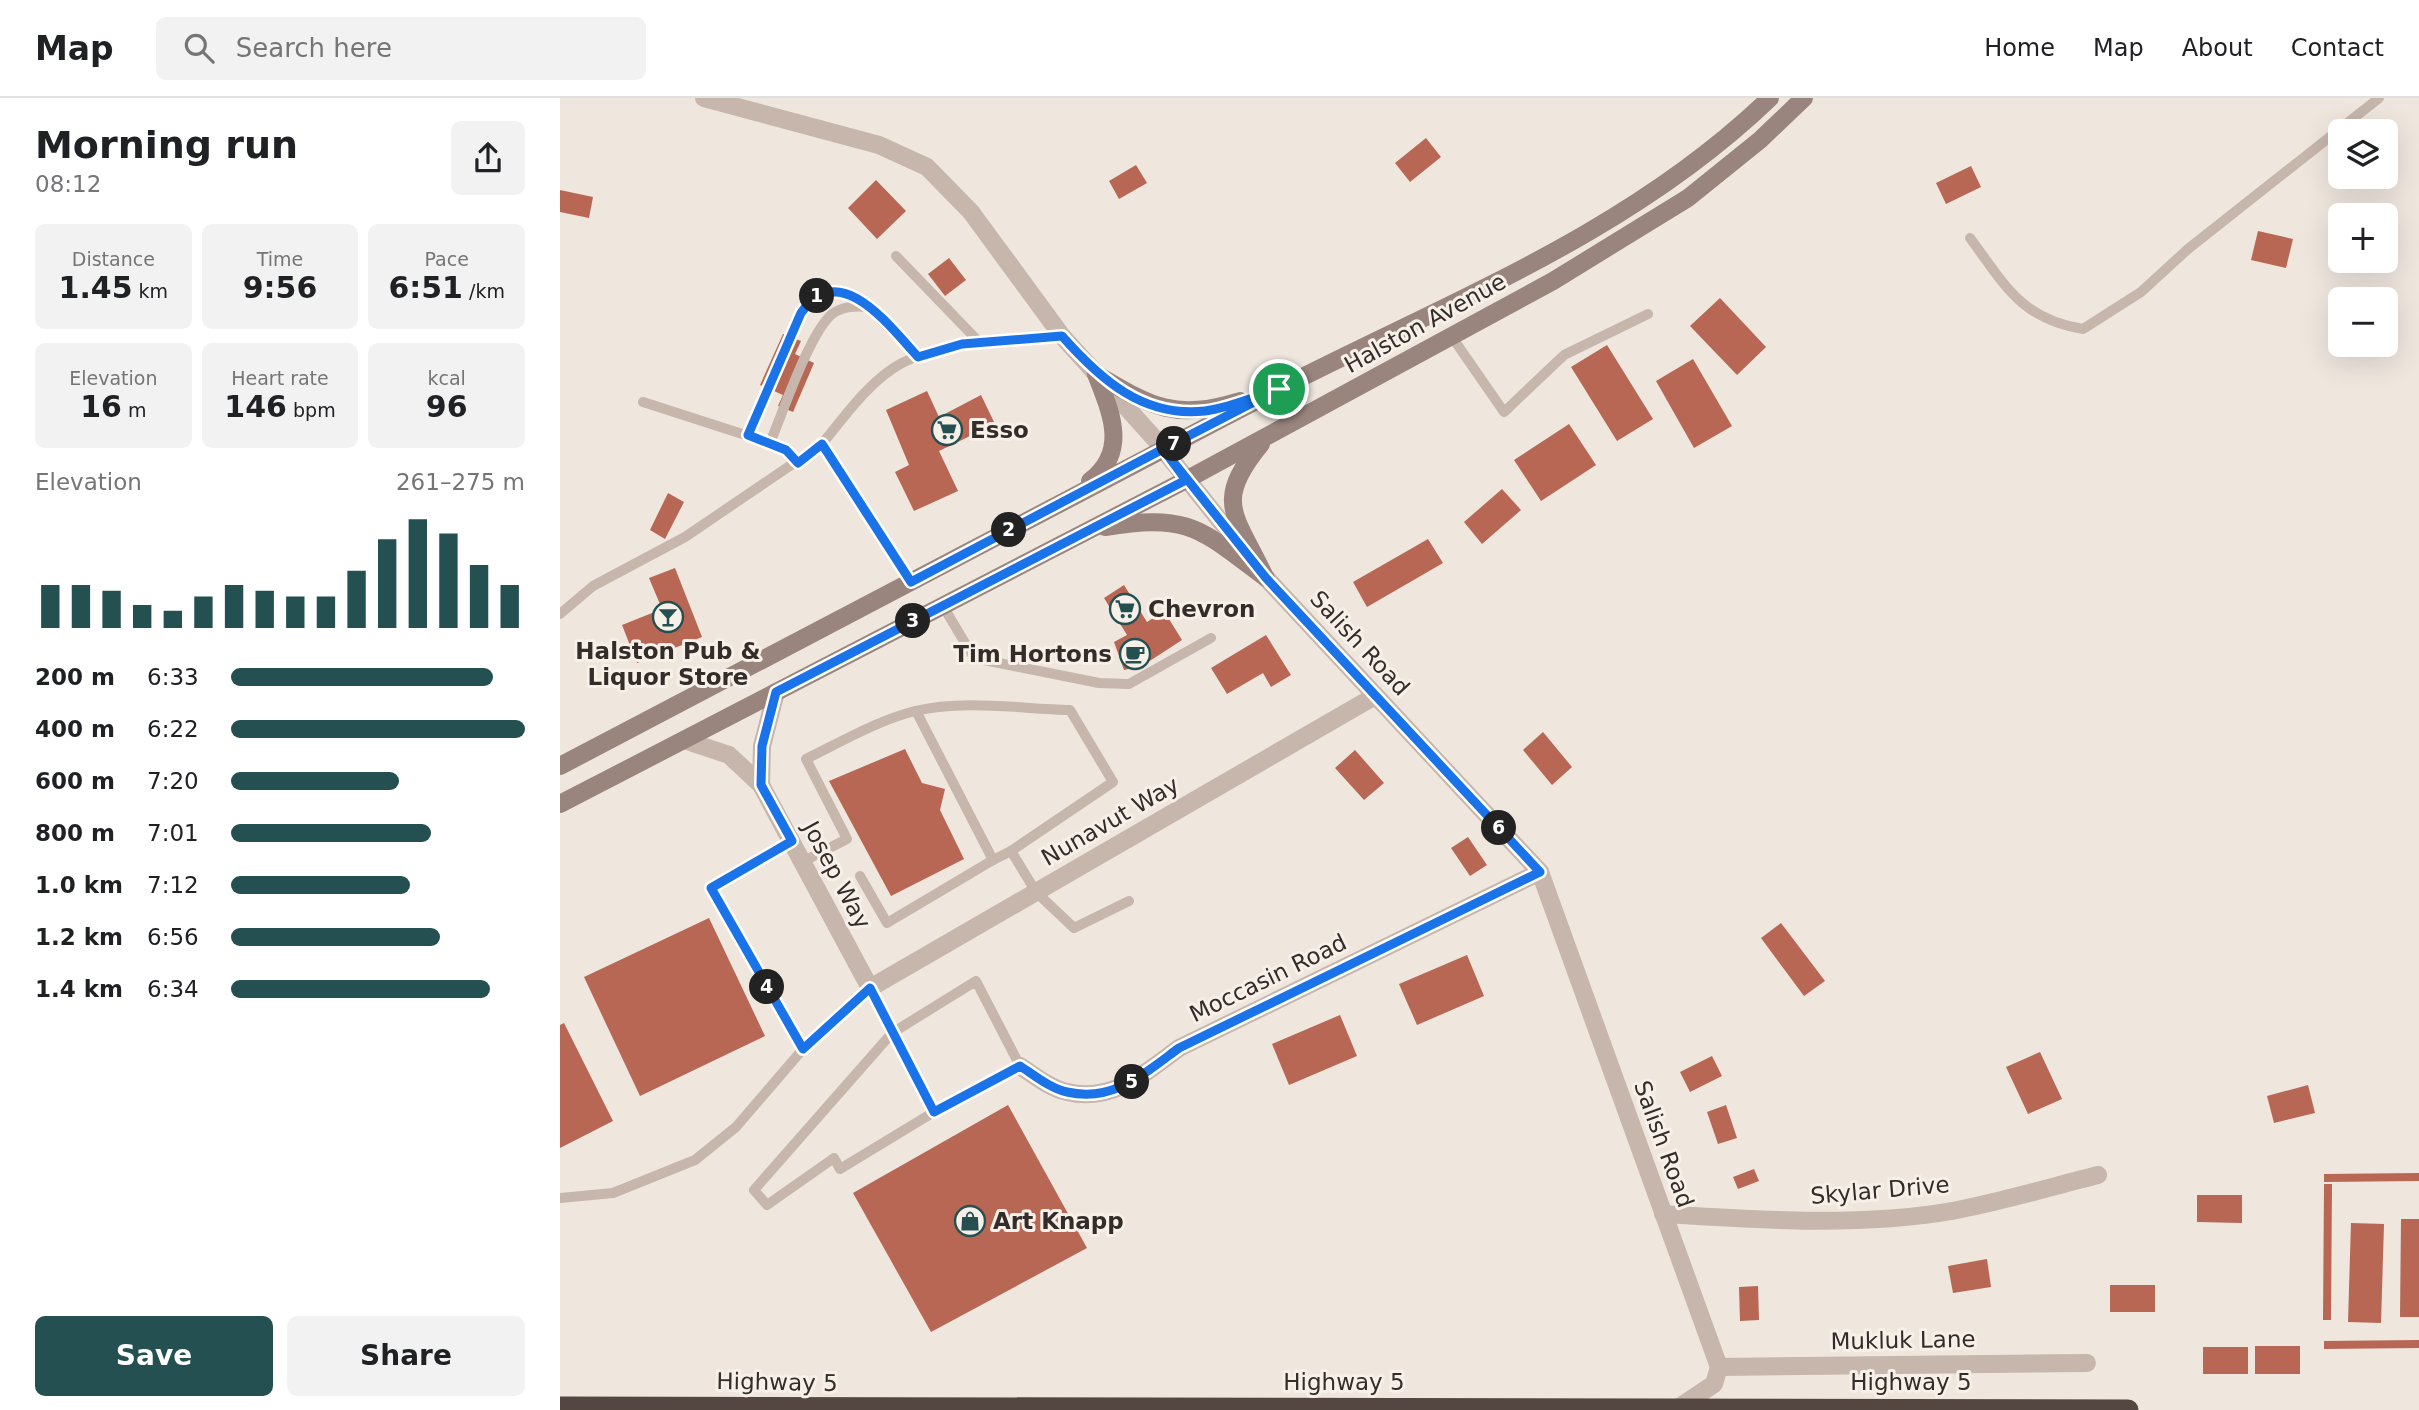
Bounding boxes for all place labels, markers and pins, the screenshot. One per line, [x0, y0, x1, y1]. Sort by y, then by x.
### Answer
pin: 1 [800, 278, 834, 314]
pin [1249, 359, 1309, 419]
supermarket icon: Esso [930, 413, 964, 447]
place label: Esso [970, 417, 1029, 443]
pin: 7 [1156, 426, 1192, 462]
pin: 2 [992, 512, 1026, 548]
supermarket icon: Chevron [1108, 592, 1142, 626]
place label: Chevron [1148, 596, 1255, 622]
bar icon: Halston Pub & Liquor Store [651, 600, 685, 634]
pin: 3 [896, 603, 930, 638]
cafe icon: Tim Hortons [1118, 637, 1152, 671]
place label: Halston Pub & Liquor Store [575, 638, 761, 690]
place label: Tim Hortons [953, 641, 1112, 667]
pin: 6 [1482, 810, 1516, 846]
pin: 4 [750, 970, 784, 1004]
pin: 5 [1114, 1065, 1150, 1100]
shop icon: Art Knapp [953, 1204, 987, 1238]
place label: Art Knapp [993, 1208, 1124, 1234]

